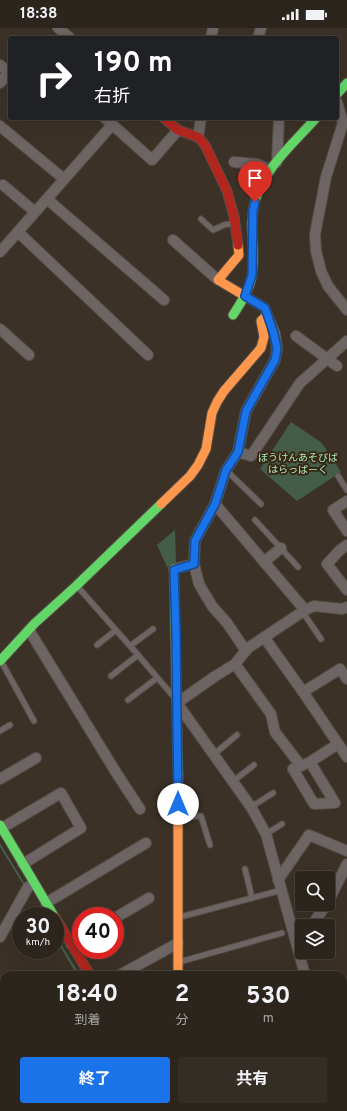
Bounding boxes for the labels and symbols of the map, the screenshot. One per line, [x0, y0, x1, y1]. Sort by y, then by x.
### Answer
pin [238, 161, 272, 202]
park label: ぼうけんあそびば はらっぱーく [258, 452, 338, 477]
position arrow [157, 783, 199, 825]
speed limit sign: 40 [72, 907, 124, 959]

